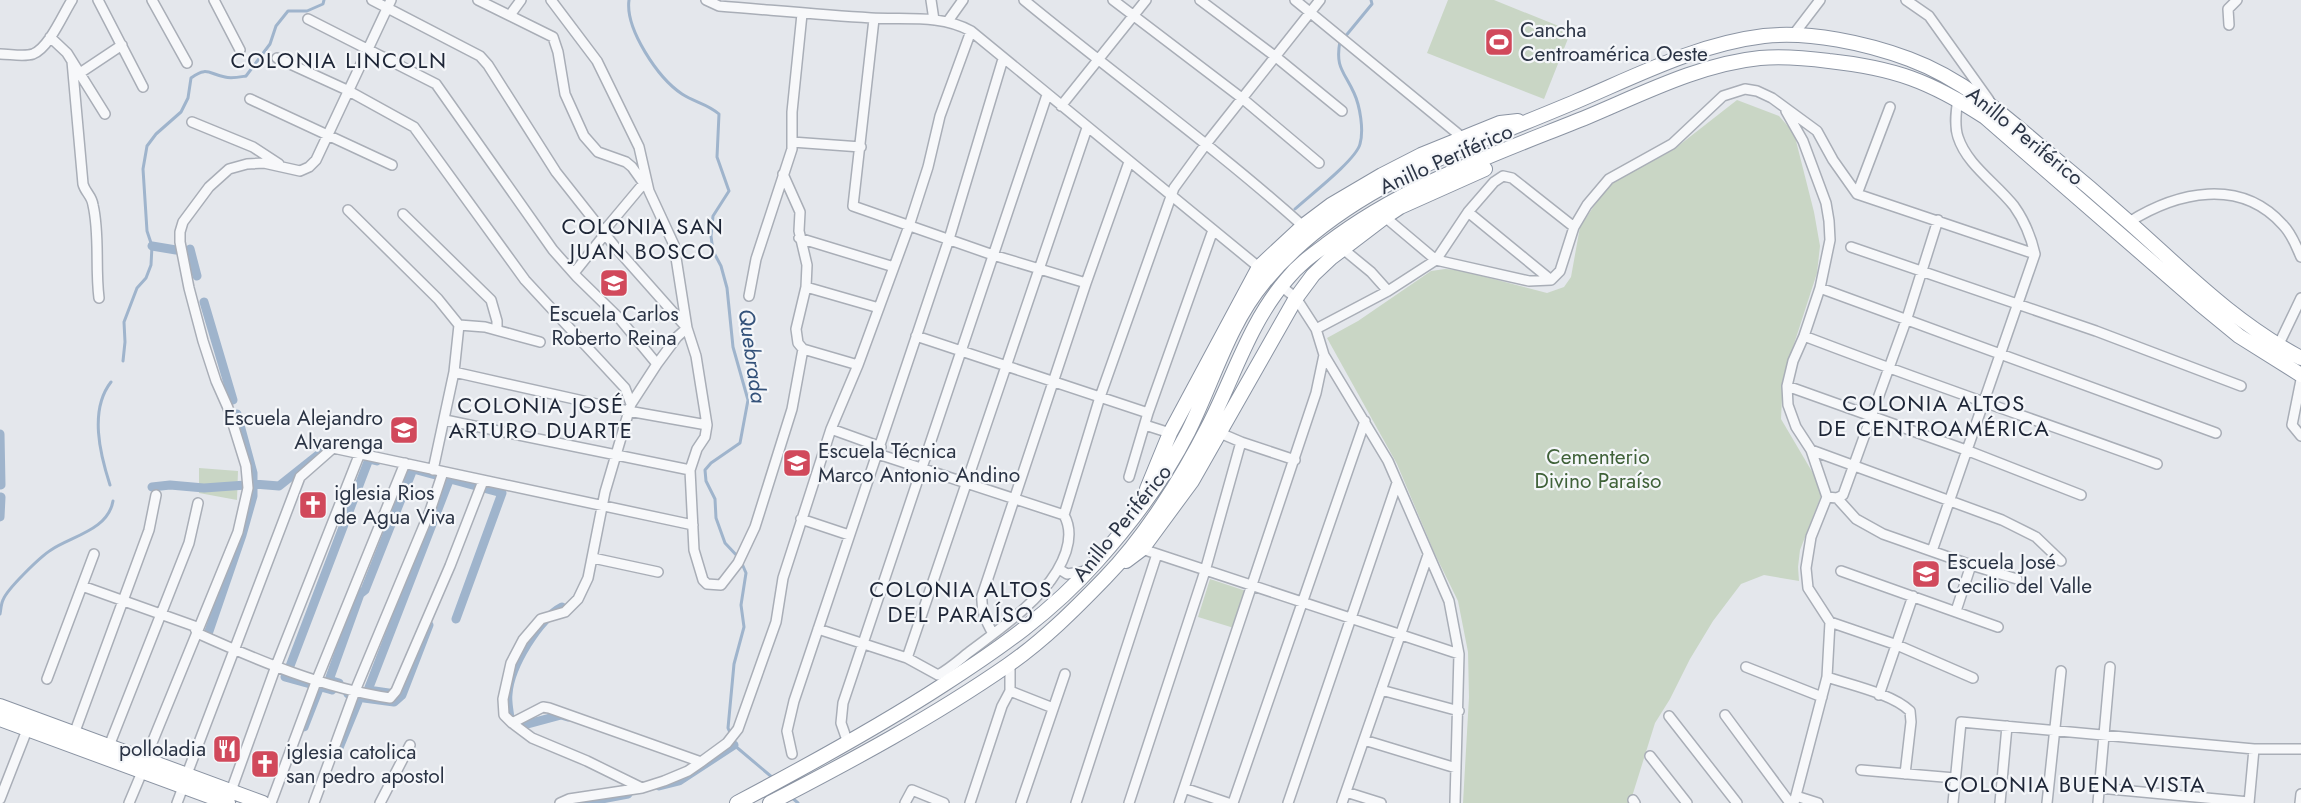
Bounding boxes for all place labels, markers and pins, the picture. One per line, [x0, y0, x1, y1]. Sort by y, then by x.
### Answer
place label: Cancha Centroamérica Oeste [1520, 15, 1708, 69]
sports icon: Cancha Centroamérica Oeste [1483, 26, 1515, 58]
school or university icon: Escuela Carlos Roberto Reina [598, 267, 630, 299]
place label: Escuela Carlos Roberto Reina [549, 299, 679, 353]
place label: Escuela Alejandro Alvarenga [224, 403, 383, 457]
school or university icon: Escuela Alejandro Alvarenga [388, 414, 420, 446]
place label: Escuela Técnica Marco Antonio Andino [818, 436, 1020, 490]
school or university icon: Escuela Técnica Marco Antonio Andino [781, 447, 813, 479]
place label: iglesia Rios de Agua Viva [334, 478, 455, 532]
church icon: iglesia Rios de Agua Viva [297, 489, 329, 521]
place label: Escuela José Cecilio del Valle [1947, 547, 2092, 601]
school or university icon: Escuela José Cecilio del Valle [1910, 558, 1942, 590]
restaurant icon: polloladia [211, 733, 243, 765]
place label: polloladia [119, 734, 206, 764]
place label: iglesia catolica san pedro apostol [286, 737, 445, 791]
church icon: iglesia catolica san pedro apostol [249, 748, 281, 780]

